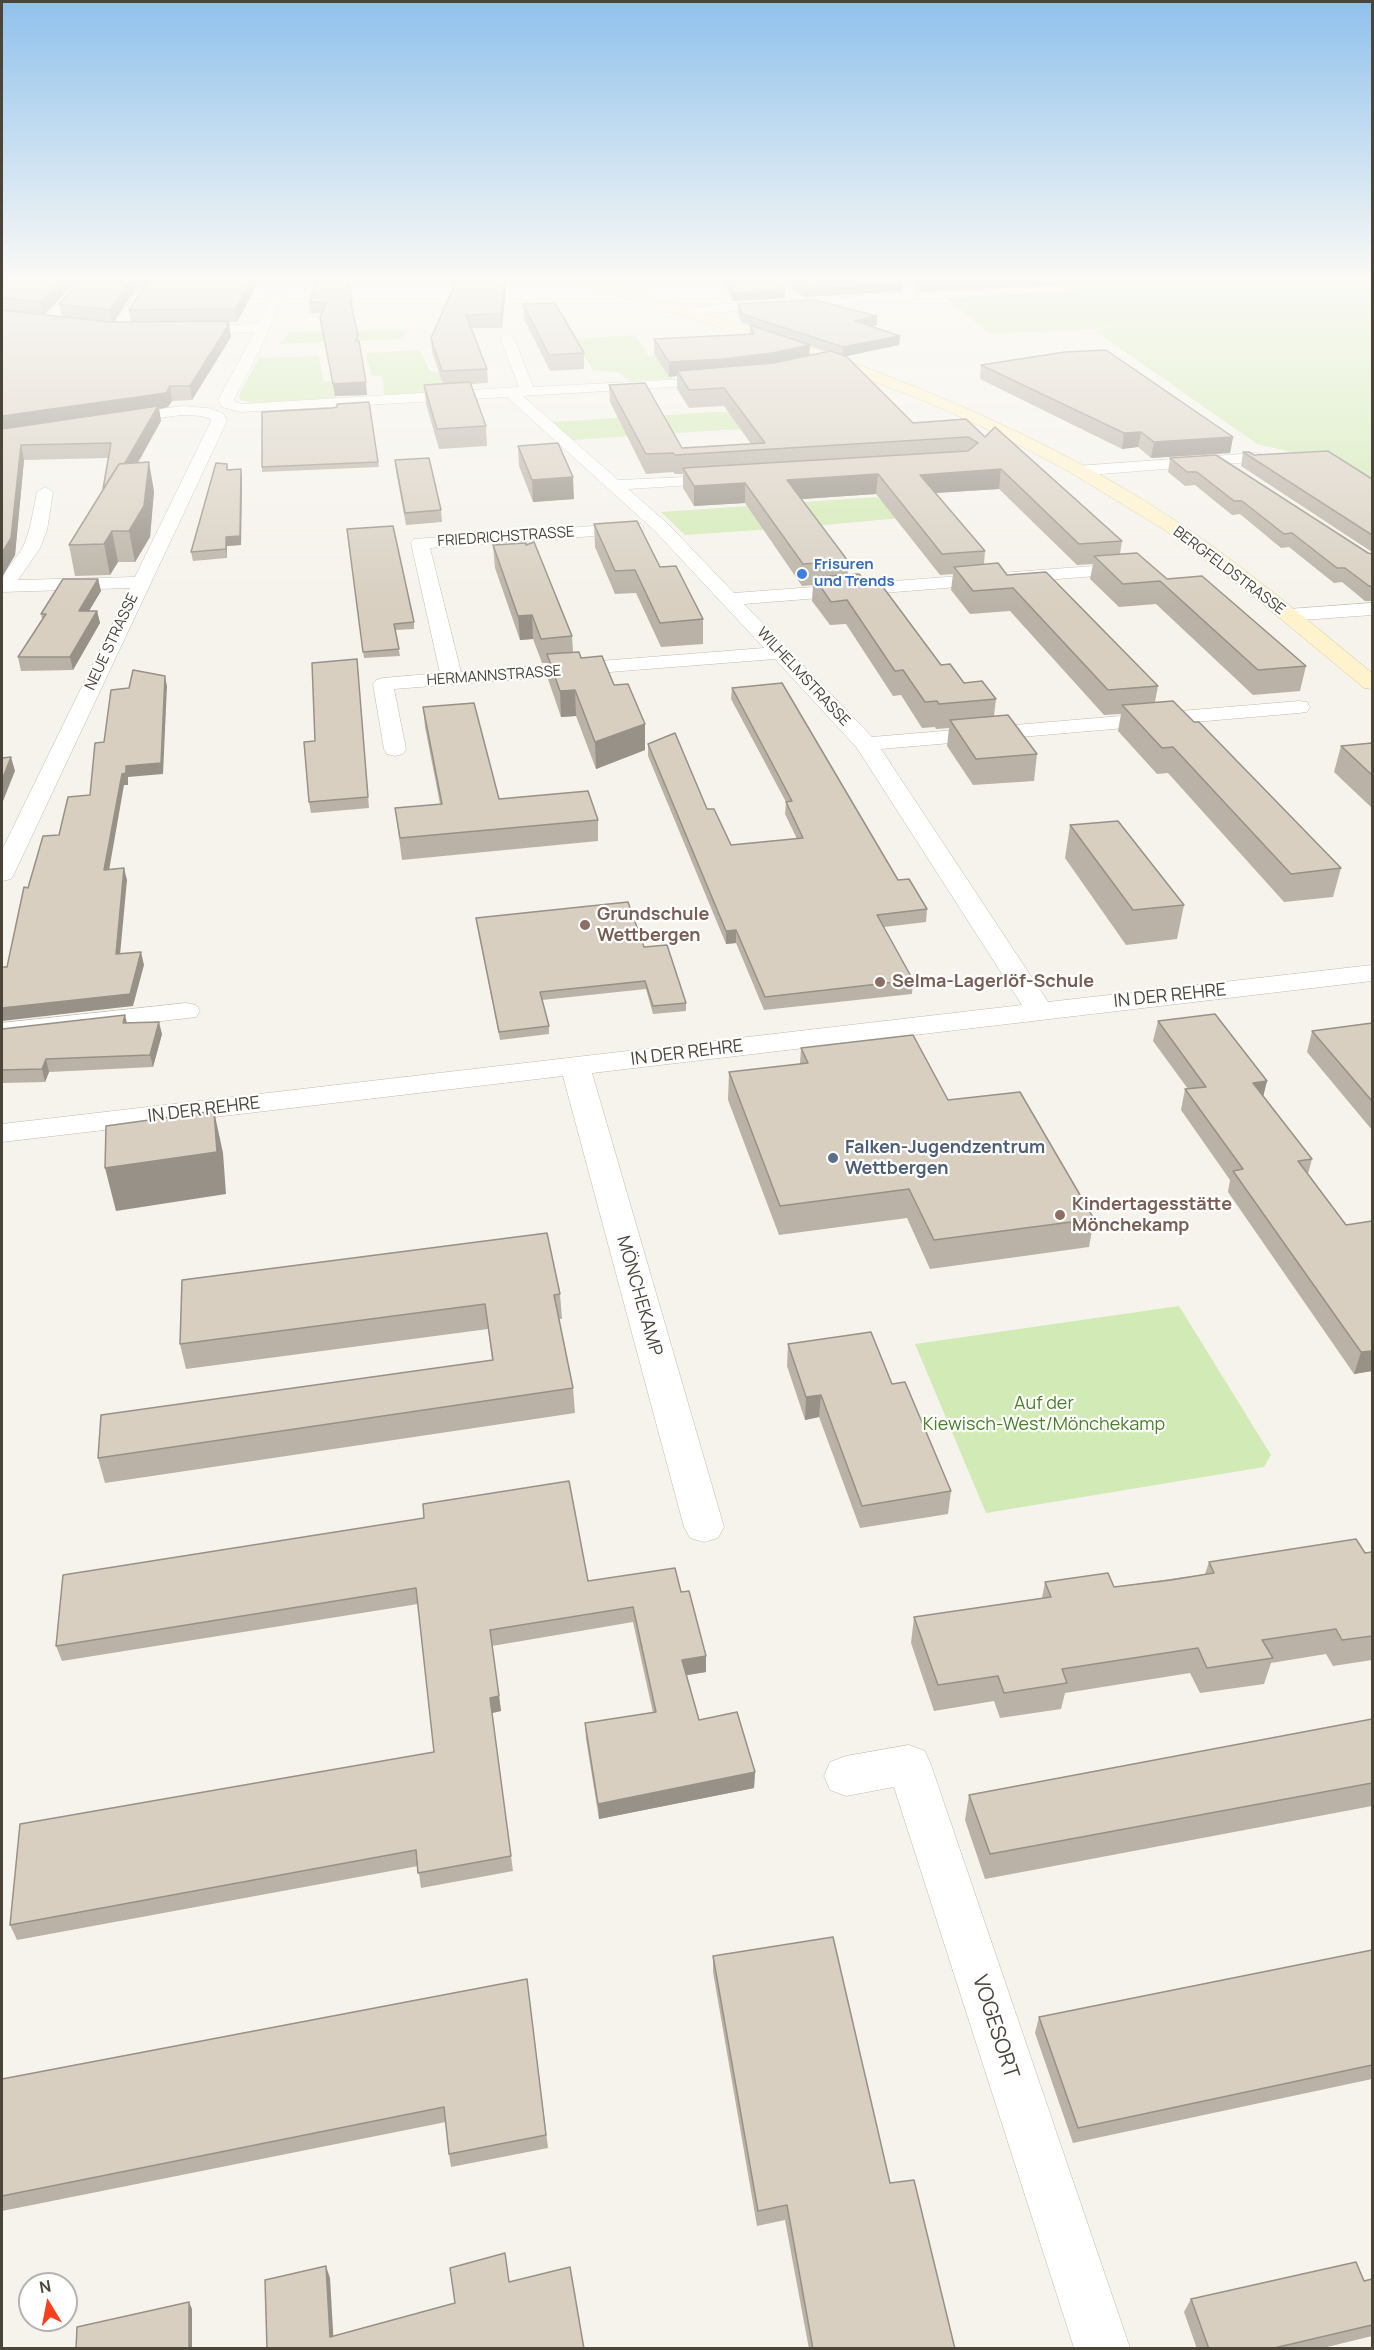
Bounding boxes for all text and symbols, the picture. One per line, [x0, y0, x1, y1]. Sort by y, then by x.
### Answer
street label: FRIEDRICHSTRASSE [437, 523, 575, 551]
street label: BERGFELDSTRASSE [1169, 523, 1289, 619]
place label: Frisuren und Trends [814, 556, 895, 591]
marker: Frisuren und Trends [795, 567, 809, 581]
street label: NEUE STRASSE [82, 591, 142, 693]
street label: WILHELMSTRASSE [753, 624, 853, 730]
street label: HERMANNSTRASSE [426, 662, 562, 690]
place label: Grundschule Wettbergen [597, 904, 709, 946]
marker: Grundschule Wettbergen [578, 918, 592, 932]
place label: Selma-Lagerlöf-Schule [892, 971, 1094, 993]
marker: Selma-Lagerlöf-Schule [873, 975, 887, 989]
street label: IN DER REHRE [1113, 979, 1227, 1013]
street label: IN DER REHRE [630, 1035, 744, 1071]
street label: IN DER REHRE [147, 1092, 261, 1128]
place label: Falken-Jugendzentrum Wettbergen [845, 1137, 1045, 1180]
marker: Falken-Jugendzentrum Wettbergen [826, 1151, 840, 1165]
place label: Kindertagesstätte Mönchekamp [1072, 1194, 1232, 1236]
marker: Kindertagesstätte Mönchekamp [1053, 1208, 1067, 1222]
street label: MÖNCHEKAMP [612, 1233, 666, 1359]
park label: Auf der Kiewisch-West/Mönchekamp [923, 1393, 1165, 1436]
street label: VOGESORT [966, 1972, 1024, 2082]
north arrow [18, 2272, 78, 2332]
text: N [38, 2274, 53, 2298]

